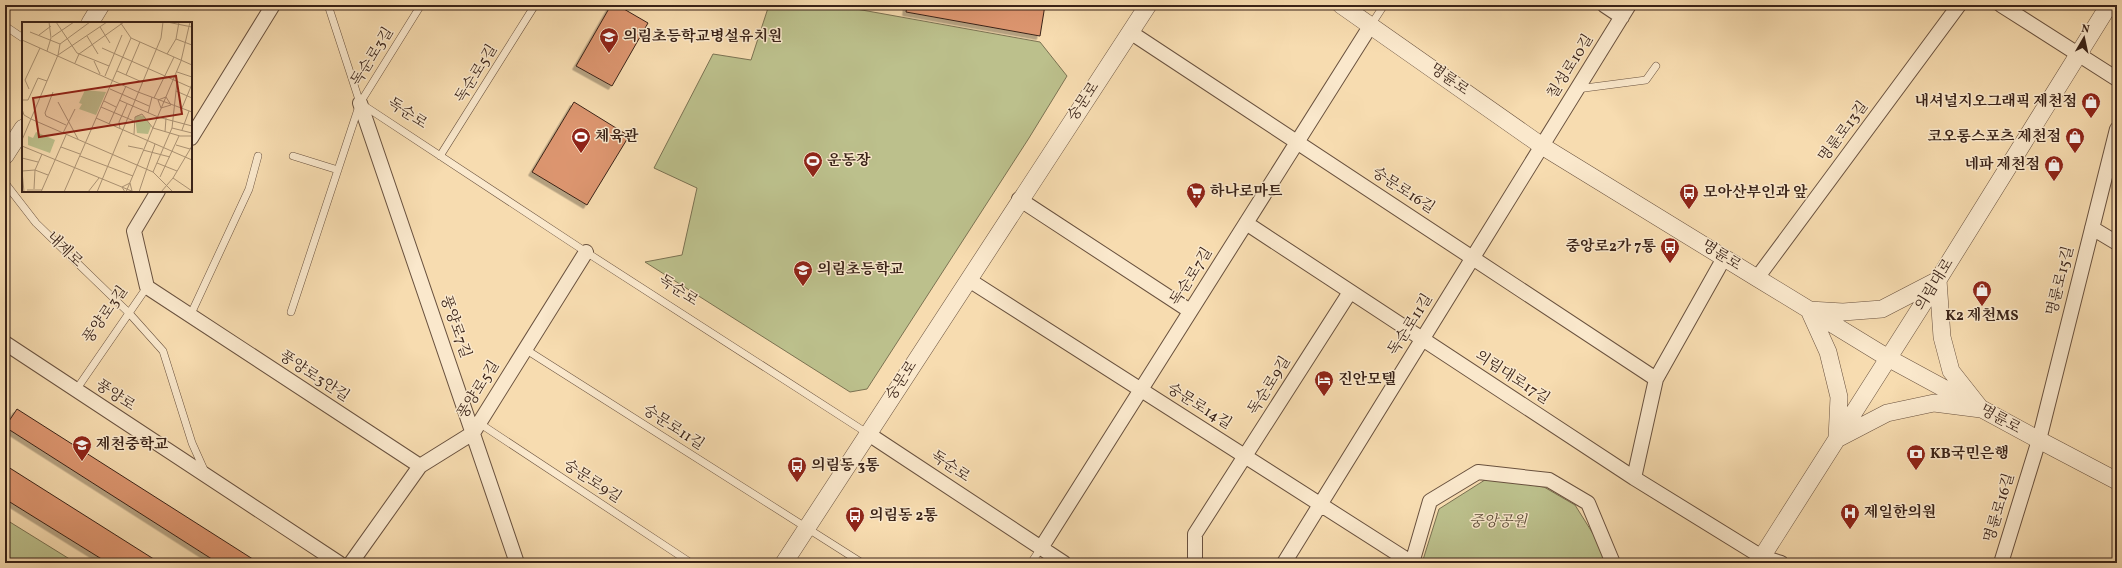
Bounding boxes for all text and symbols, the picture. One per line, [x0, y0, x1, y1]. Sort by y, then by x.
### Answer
north arrow [2064, 18, 2104, 58]
inset map [22, 22, 192, 192]
text: N [2080, 22, 2090, 38]
street label: 독순로3길 [347, 24, 399, 90]
school or university icon: 의림초등학교병설유치원 [598, 26, 620, 54]
place label: 의림초등학교병설유치원 [623, 27, 782, 48]
street label: 칠성로10길 [1543, 31, 1599, 103]
street label: 독순로5길 [451, 41, 503, 107]
street label: 명륜로 [1425, 59, 1473, 101]
street label: 숭문로 [1063, 78, 1105, 126]
shop icon: 내셔널지오그래픽 제천점 [2080, 91, 2102, 119]
place label: 내셔널지오그래픽 제천점 [1915, 92, 2077, 113]
street label: 독순로 [383, 93, 431, 135]
street label: 명륜로13길 [1814, 97, 1874, 167]
sports icon: 체육관 [570, 126, 592, 154]
shop icon: 코오롱스포츠 제천점 [2064, 126, 2086, 154]
place label: 체육관 [595, 127, 639, 148]
place label: 코오롱스포츠 제천점 [1928, 127, 2061, 148]
sports icon: 운동장 [802, 150, 824, 178]
place label: 운동장 [827, 151, 871, 172]
shop icon: 네파 제천점 [2043, 154, 2065, 182]
place label: 네파 제천점 [1965, 155, 2040, 176]
street label: 숭문로16길 [1367, 163, 1439, 219]
supermarket icon: 하나로마트 [1185, 181, 1207, 209]
place label: 하나로마트 [1210, 182, 1283, 203]
bus stop icon: 모아산부인과 앞 [1678, 182, 1700, 210]
place label: 모아산부인과 앞 [1703, 183, 1808, 204]
street label: 내제로 [41, 227, 87, 273]
bus stop icon: 중앙로2가 7통 [1659, 236, 1681, 264]
street label: 명륜로 [1697, 236, 1745, 277]
place label: 중앙로2가 7통 [1566, 237, 1657, 258]
street label: 독순로7길 [1166, 244, 1218, 310]
street label: 명륜로15길 [2042, 244, 2080, 318]
street label: 의림대로 [1911, 254, 1960, 315]
school or university icon: 의림초등학교 [792, 259, 814, 287]
place label: 의림초등학교 [817, 260, 904, 281]
street label: 독순로 [654, 270, 702, 312]
shop icon: K2 제천MS [1971, 279, 1993, 307]
street label: 풍양로3길 [79, 282, 133, 348]
street label: 독순로11길 [1384, 290, 1438, 360]
street label: 풍양로7길 [434, 293, 476, 361]
place label: K2 제천MS [1945, 306, 2019, 327]
street label: 풍양로3안길 [275, 346, 353, 408]
street label: 의림대로17길 [1470, 346, 1554, 410]
street label: 독순로9길 [1244, 353, 1296, 419]
street label: 풍양로5길 [453, 357, 505, 423]
street label: 숭문로 [881, 357, 923, 405]
hotel icon: 진안모텔 [1313, 369, 1335, 397]
place label: 진안모텔 [1338, 370, 1396, 391]
street label: 풍양로 [91, 375, 139, 417]
street label: 숭문로14길 [1163, 379, 1235, 435]
street label: 숭문로11길 [638, 400, 708, 456]
street label: 명륜로 [1976, 400, 2025, 440]
school or university icon: 제천중학교 [71, 434, 93, 462]
place label: 제천중학교 [96, 435, 169, 456]
bank icon: KB국민은행 [1905, 443, 1927, 471]
place label: KB국민은행 [1930, 444, 2009, 465]
street label: 독순로 [926, 446, 974, 488]
street label: 숭문로9길 [559, 455, 625, 509]
bus stop icon: 의림동 3통 [786, 455, 808, 483]
place label: 의림동 3통 [811, 456, 880, 477]
street label: 명륜로16길 [1980, 471, 2020, 545]
hospital icon: 제일한의원 [1839, 502, 1861, 530]
place label: 제일한의원 [1864, 503, 1936, 524]
bus stop icon: 의림동 2통 [844, 505, 866, 533]
place label: 의림동 2통 [869, 506, 938, 527]
park label: 중앙공원 [1469, 512, 1528, 533]

